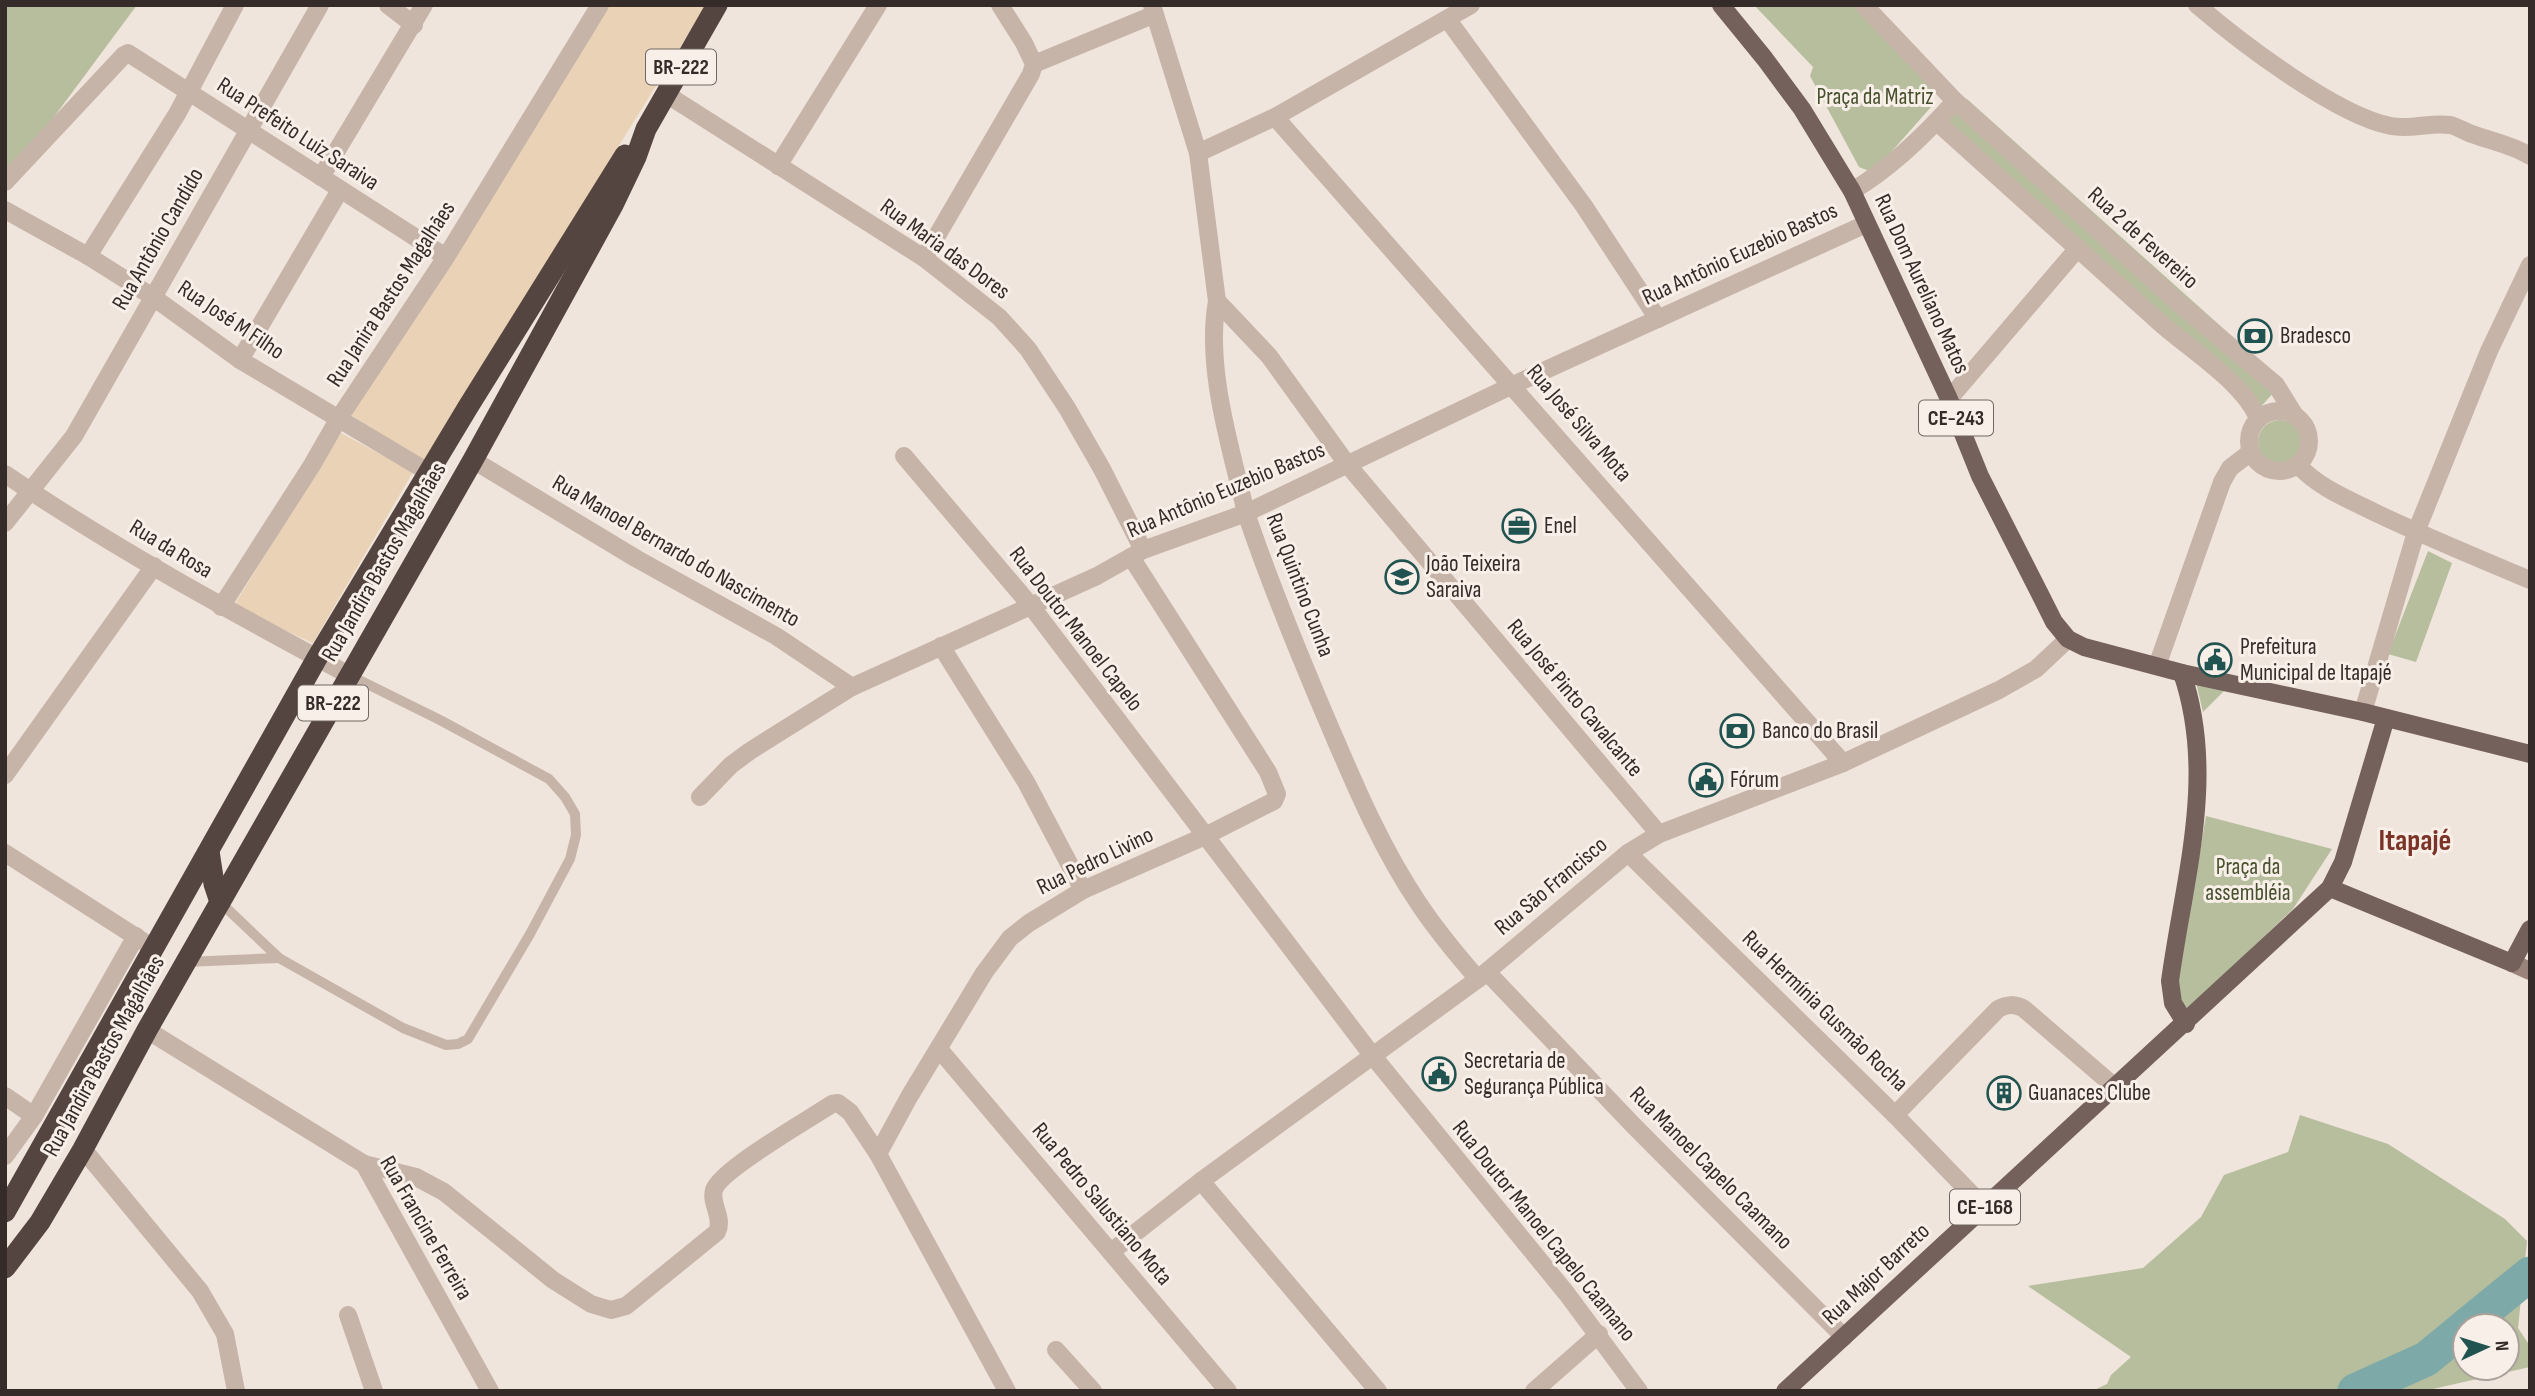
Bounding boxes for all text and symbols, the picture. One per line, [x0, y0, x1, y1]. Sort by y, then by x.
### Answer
road number: BR-222 [646, 50, 716, 84]
street label: Rua Prefeito Luiz Saraiva [212, 71, 384, 197]
park label: Praça da Matriz [1817, 83, 1933, 111]
street label: Rua Antônio Candido [106, 163, 210, 315]
street label: Rua 2 de Fevereiro [2082, 181, 2204, 295]
street label: Rua Dom Aureliano Matos [1868, 190, 1976, 378]
street label: Rua Maria das Dores [875, 193, 1015, 305]
street label: Rua Janira Bastos Magalhães [321, 196, 461, 392]
street label: Rua Antônio Euzebio Bastos [1638, 196, 1842, 312]
street label: Rua José M Filho [172, 274, 290, 366]
bank icon: Bradesco [2236, 317, 2274, 355]
place label: Bradesco [2280, 322, 2351, 350]
street label: Rua José Silva Mota [1520, 358, 1638, 488]
road number: CE-243 [1919, 400, 1993, 436]
street label: Rua Antônio Euzebio Bastos [1123, 436, 1329, 544]
street label: Rua Jandira Bastos Magalhães [316, 457, 452, 667]
street label: Rua Manoel Bernardo do Nascimento [547, 469, 805, 633]
office icon: Enel [1500, 507, 1538, 545]
street label: Rua Quintino Cunha [1260, 509, 1340, 661]
place label: Enel [1544, 512, 1577, 540]
street label: Rua da Rosa [124, 513, 218, 585]
street label: Rua Doutor Manoel Capelo [1003, 541, 1149, 717]
place label: João Teixeira Saraiva [1425, 550, 1520, 604]
school or university icon: João Teixeira Saraiva [1383, 558, 1421, 596]
street label: Rua José Pinto Cavalcante [1501, 613, 1649, 783]
place label: Prefeitura Municipal de Itapajé [2240, 633, 2392, 687]
public building icon: Prefeitura Municipal de Itapajé [2196, 641, 2234, 679]
road number: BR-222 [298, 686, 368, 720]
bank icon: Banco do Brasil [1718, 712, 1756, 750]
place label: Banco do Brasil [1762, 717, 1878, 745]
public building icon: Fórum [1687, 761, 1725, 799]
place label: Fórum [1730, 766, 1779, 794]
street label: Rua Pedro Livino [1032, 821, 1158, 901]
district label: Itapajé [2379, 823, 2451, 859]
street label: Rua São Francisco [1489, 831, 1613, 941]
park label: Praça da assembléia [2205, 853, 2291, 907]
street label: Rua Hermínia Gusmão Rocha [1736, 925, 1914, 1097]
street label: Rua Jandira Bastos Magalhães [37, 951, 171, 1161]
place label: Secretaria de Segurança Pública [1464, 1047, 1604, 1101]
public building icon: Secretaria de Segurança Pública [1420, 1055, 1458, 1093]
building icon: Guanaces Clube [1985, 1074, 2023, 1112]
place label: Guanaces Clube [2028, 1079, 2151, 1107]
street label: Rua Manoel Capelo Caamano [1624, 1081, 1798, 1255]
street label: Rua Doutor Manoel Capelo Caamano [1446, 1115, 1642, 1347]
street label: Rua Pedro Salustiano Mota [1026, 1117, 1178, 1291]
street label: Rua Francine Ferreira [373, 1151, 479, 1305]
road number: CE-168 [1950, 1190, 2020, 1224]
street label: Rua Major Barreto [1816, 1217, 1936, 1331]
north arrow [2451, 1312, 2521, 1382]
text: N [2490, 1340, 2513, 1352]

